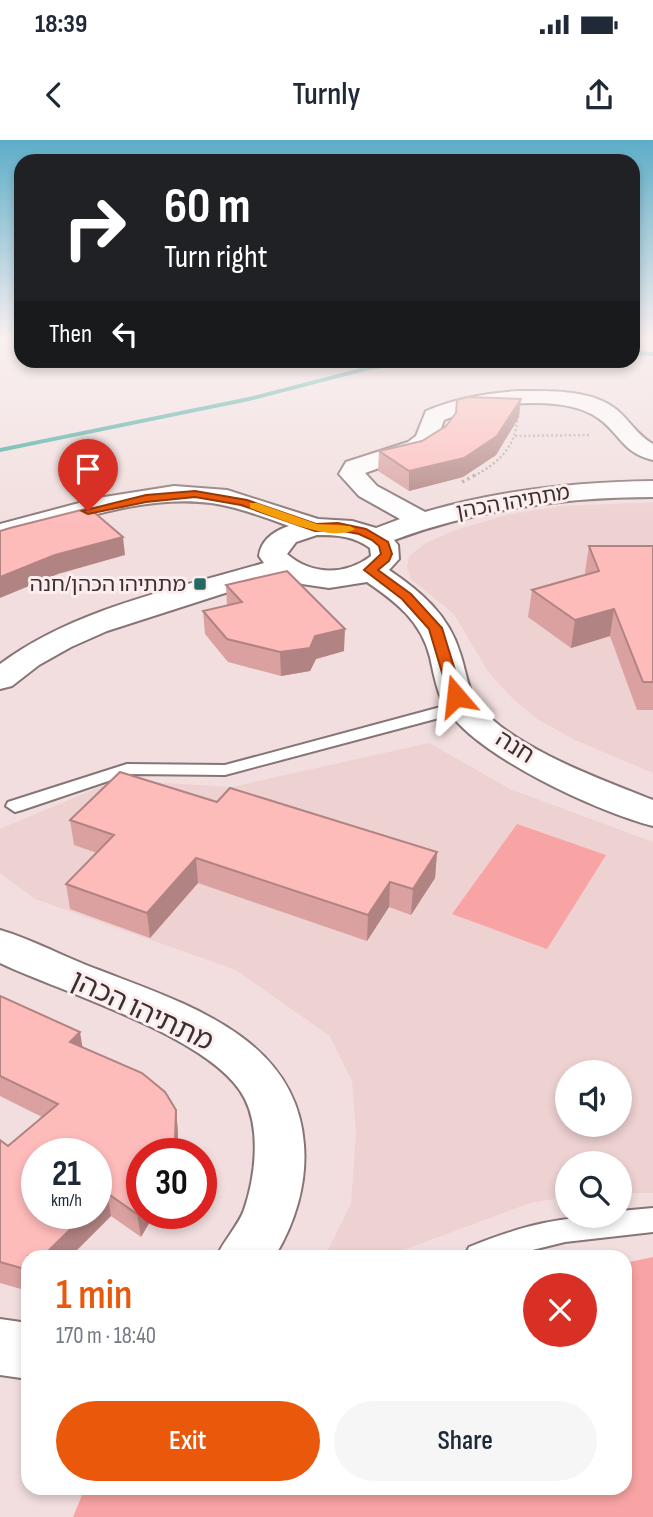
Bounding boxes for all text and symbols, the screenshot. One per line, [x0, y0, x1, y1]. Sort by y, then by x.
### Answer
text: 18:39 [35, 9, 87, 40]
text: Turnly [292, 75, 361, 114]
icon: back [35, 76, 73, 114]
icon: share [580, 76, 618, 114]
text: 60 m [164, 178, 251, 237]
icon: right [49, 182, 140, 273]
text: Turn right [164, 238, 268, 277]
icon: left [106, 315, 144, 353]
text: Then [49, 319, 92, 350]
pin [58, 439, 118, 511]
icon: arrive [69, 450, 107, 488]
street label: מתתיהו הכהן [454, 480, 572, 524]
place label: מתתיהו הכהן/חנה [30, 572, 186, 597]
marker: מתתיהו הכהן/חנה [192, 576, 208, 592]
position arrow [419, 659, 493, 733]
street label: חנה [490, 724, 540, 770]
street label: מתתיהו הכהן [66, 964, 218, 1058]
map controls [555, 1060, 632, 1228]
button: sound [555, 1060, 632, 1137]
speed limit sign: 30 [126, 1138, 217, 1229]
button: search [555, 1151, 632, 1228]
text: 21 [52, 1153, 81, 1196]
text: km/h [51, 1190, 82, 1211]
text: 1 min [56, 1270, 132, 1321]
button: close [523, 1273, 597, 1347]
text: 170 m · 18:40 [56, 1322, 156, 1350]
button: Exit [56, 1401, 320, 1481]
button: Share [334, 1401, 597, 1481]

